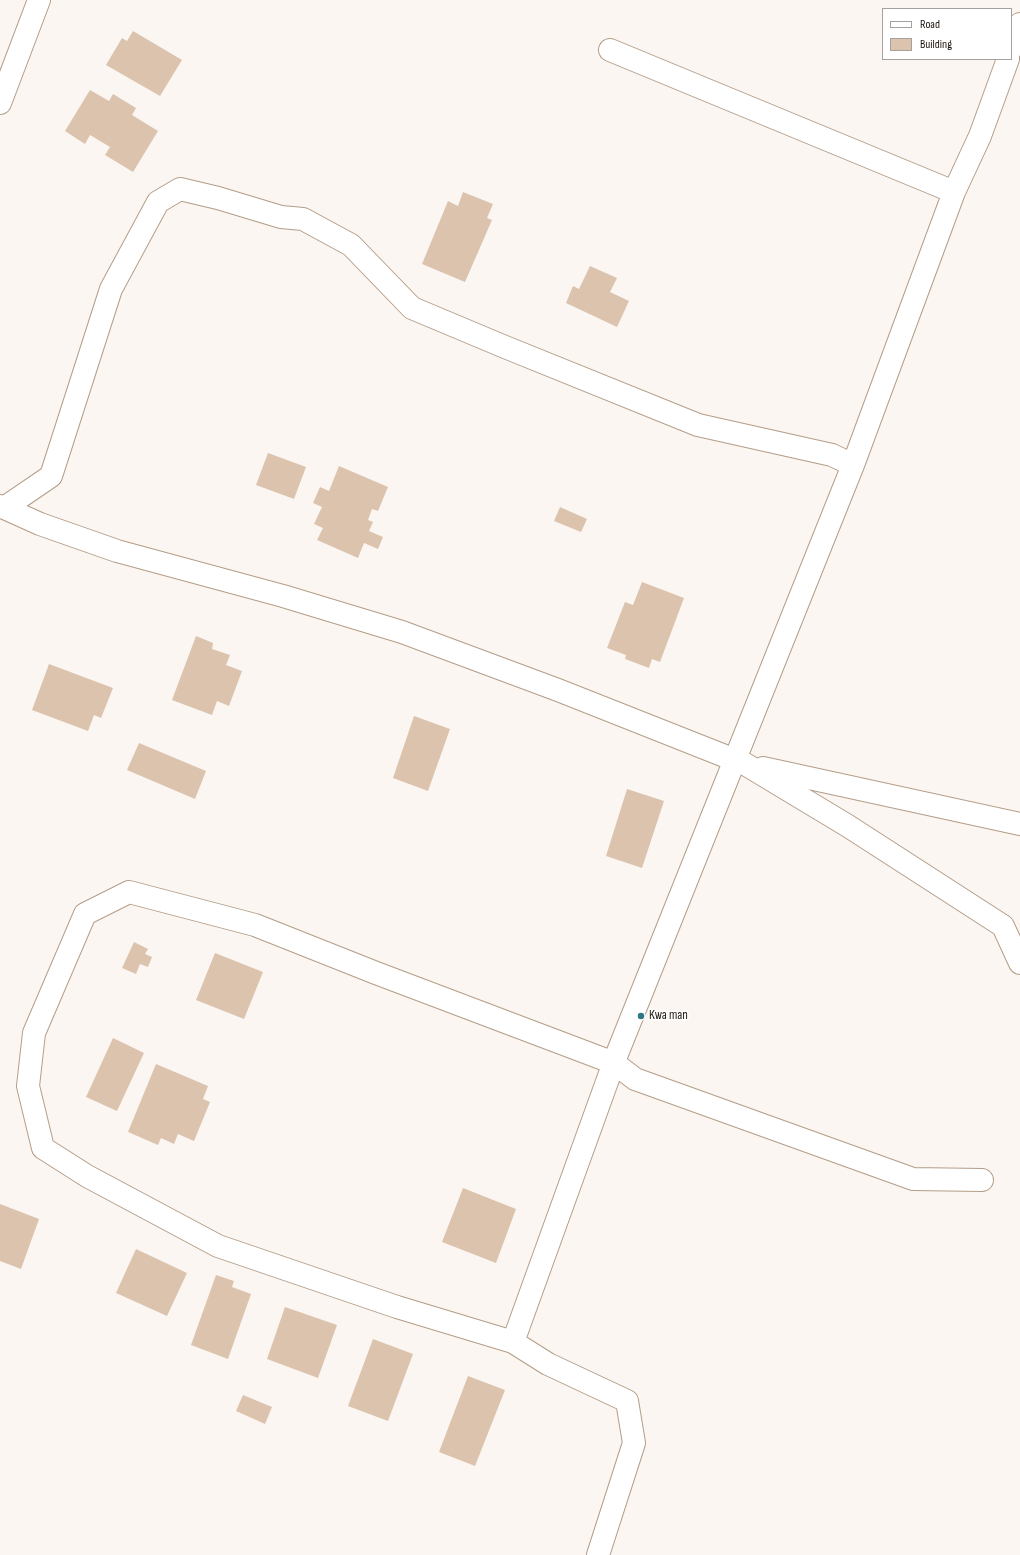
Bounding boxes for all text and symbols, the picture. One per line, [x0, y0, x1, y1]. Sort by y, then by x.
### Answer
legend [882, 8, 1012, 60]
text: Road [920, 17, 940, 32]
text: Building [920, 37, 952, 52]
place label: Kwa man [649, 1008, 688, 1024]
marker: Kwa man [636, 1011, 646, 1021]

